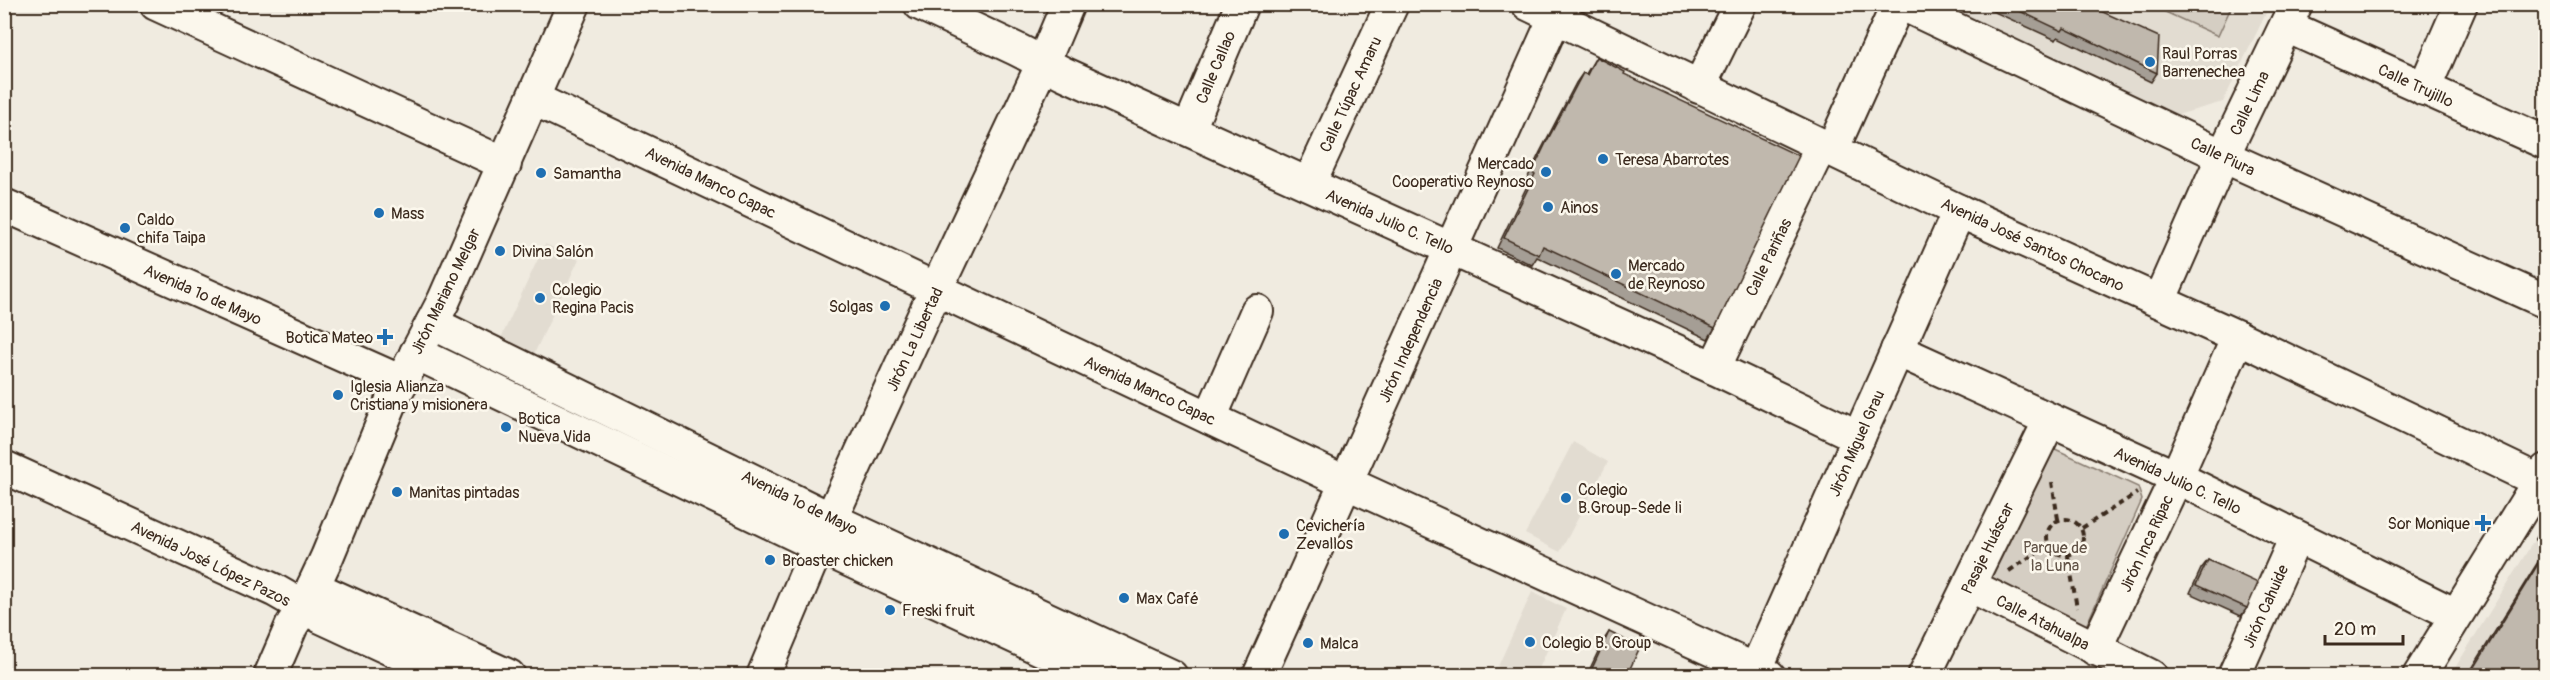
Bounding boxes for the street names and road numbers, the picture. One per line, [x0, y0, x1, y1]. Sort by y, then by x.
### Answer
street label: Calle Callao [1192, 28, 1240, 107]
street label: Calle Túpac Amaru [1315, 33, 1386, 156]
street label: Calle Trujillo [2375, 60, 2457, 112]
street label: Calle Lima [2226, 68, 2274, 139]
street label: Calle Piura [2187, 133, 2258, 181]
street label: Avenida Manco Capac [642, 143, 779, 223]
street label: Avenida Julio C. Tello [1322, 185, 1457, 259]
street label: Avenida José Santos Chocano [1938, 194, 2128, 296]
street label: Calle Pariñas [1741, 215, 1796, 300]
street label: Jirón Mariano Melgar [407, 225, 485, 358]
street label: Avenida 1º de Mayo [141, 260, 265, 330]
street label: Jirón Independencia [1374, 275, 1447, 406]
street label: Jirón La Libertad [882, 284, 948, 395]
street label: Avenida Manco Capac [1081, 352, 1219, 430]
street label: Jirón Miguel Grau [1824, 387, 1889, 500]
street label: Avenida Julio C. Tello [2111, 443, 2245, 519]
street label: Avenida 1º de Mayo [738, 466, 861, 540]
street label: Jirón Inca Ripac [2116, 491, 2178, 595]
street label: Pasaje Huáscar [1957, 499, 2019, 597]
street label: Avenida José López Pazos [128, 517, 294, 611]
street label: Jirón Cahuide [2239, 562, 2293, 651]
street label: Calle Atahualpa [1992, 591, 2093, 655]

